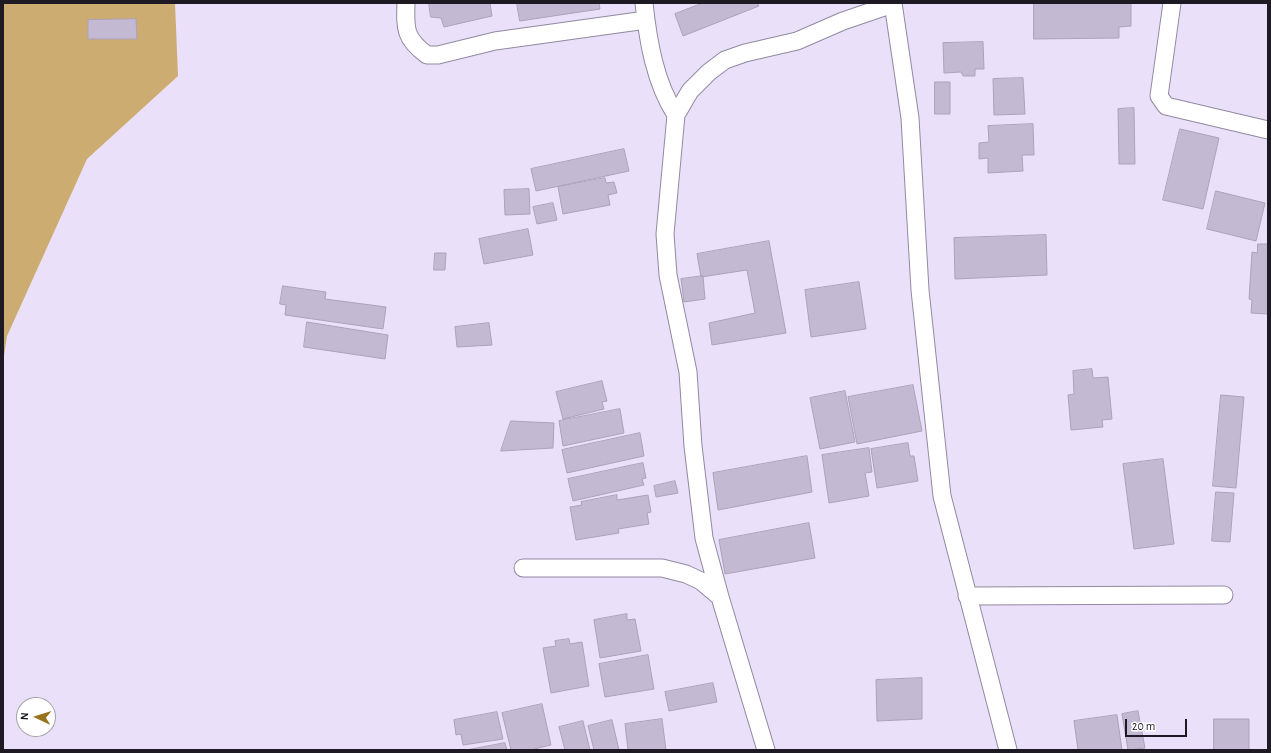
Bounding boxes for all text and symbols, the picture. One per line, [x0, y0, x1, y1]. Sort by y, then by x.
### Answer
north arrow [16, 697, 56, 737]
scale bar [1127, 711, 1189, 737]
text: N [19, 712, 30, 720]
text: 20 m [1132, 720, 1155, 732]

